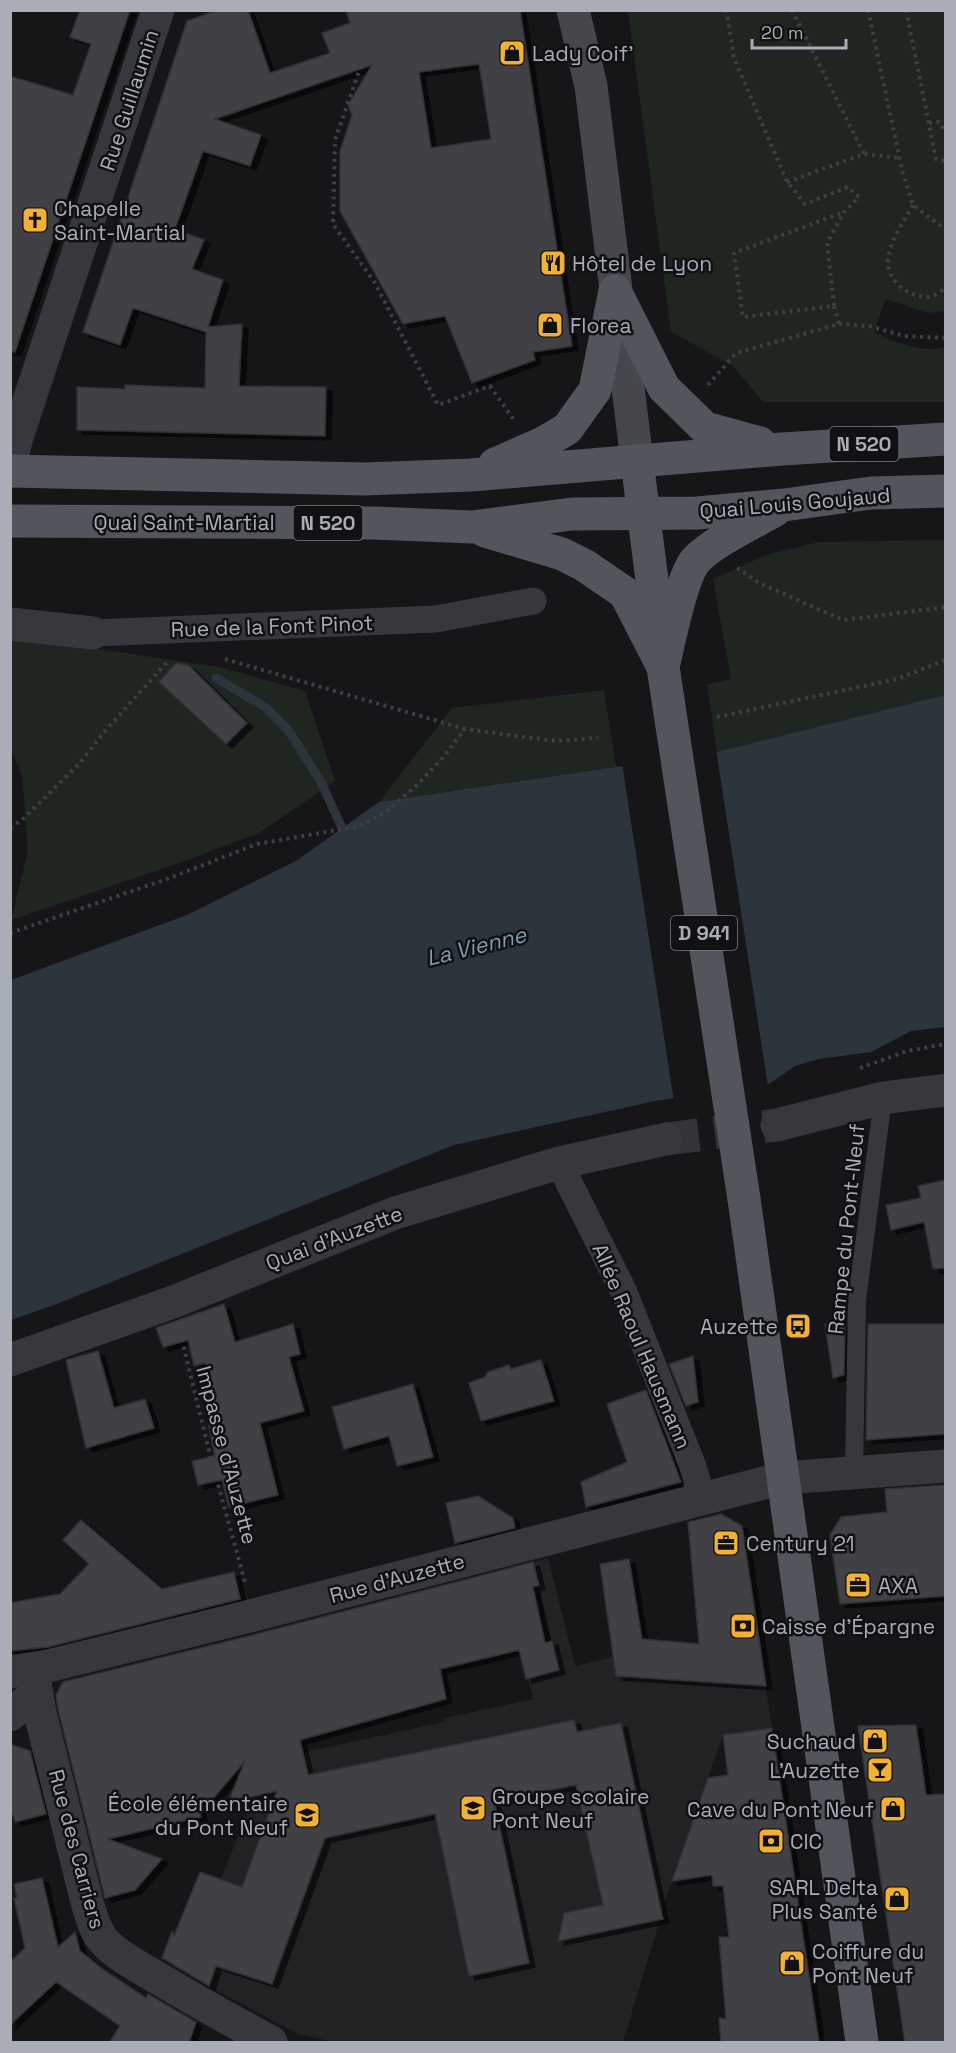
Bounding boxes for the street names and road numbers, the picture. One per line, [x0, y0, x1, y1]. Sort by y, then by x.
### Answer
street label: Rue Guillaumin [93, 26, 165, 174]
road number: N 520 [830, 427, 898, 461]
street label: Quai Louis Goujaud [698, 481, 892, 525]
road number: N 520 [294, 506, 362, 540]
street label: Quai Saint-Martial [93, 509, 275, 536]
street label: Rue de la Font Pinot [170, 609, 374, 643]
road number: D 941 [671, 916, 737, 950]
street label: Rampe du Pont-Neuf [822, 1122, 870, 1336]
street label: Quai d'Auzette [262, 1200, 406, 1276]
street label: Allée Raoul Hausmann [586, 1239, 698, 1453]
street label: Impasse d'Auzette [190, 1363, 264, 1547]
street label: Rue d'Auzette [326, 1547, 468, 1609]
street label: Rue des Carriers [43, 1766, 111, 1932]

